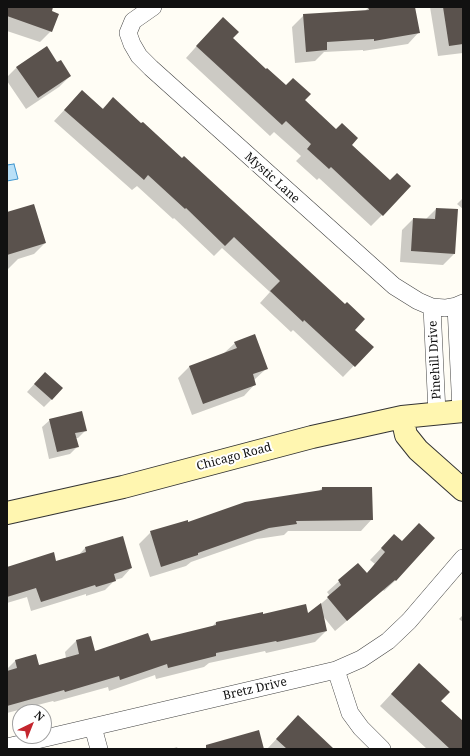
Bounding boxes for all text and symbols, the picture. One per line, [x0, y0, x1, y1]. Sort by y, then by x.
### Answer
street label: Mystic Lane [242, 150, 302, 206]
street label: Pinehill Drive [426, 320, 444, 400]
street label: Chicago Road [195, 440, 273, 474]
street label: Bretz Drive [222, 675, 288, 703]
north arrow [12, 704, 52, 744]
text: N [32, 707, 48, 724]

